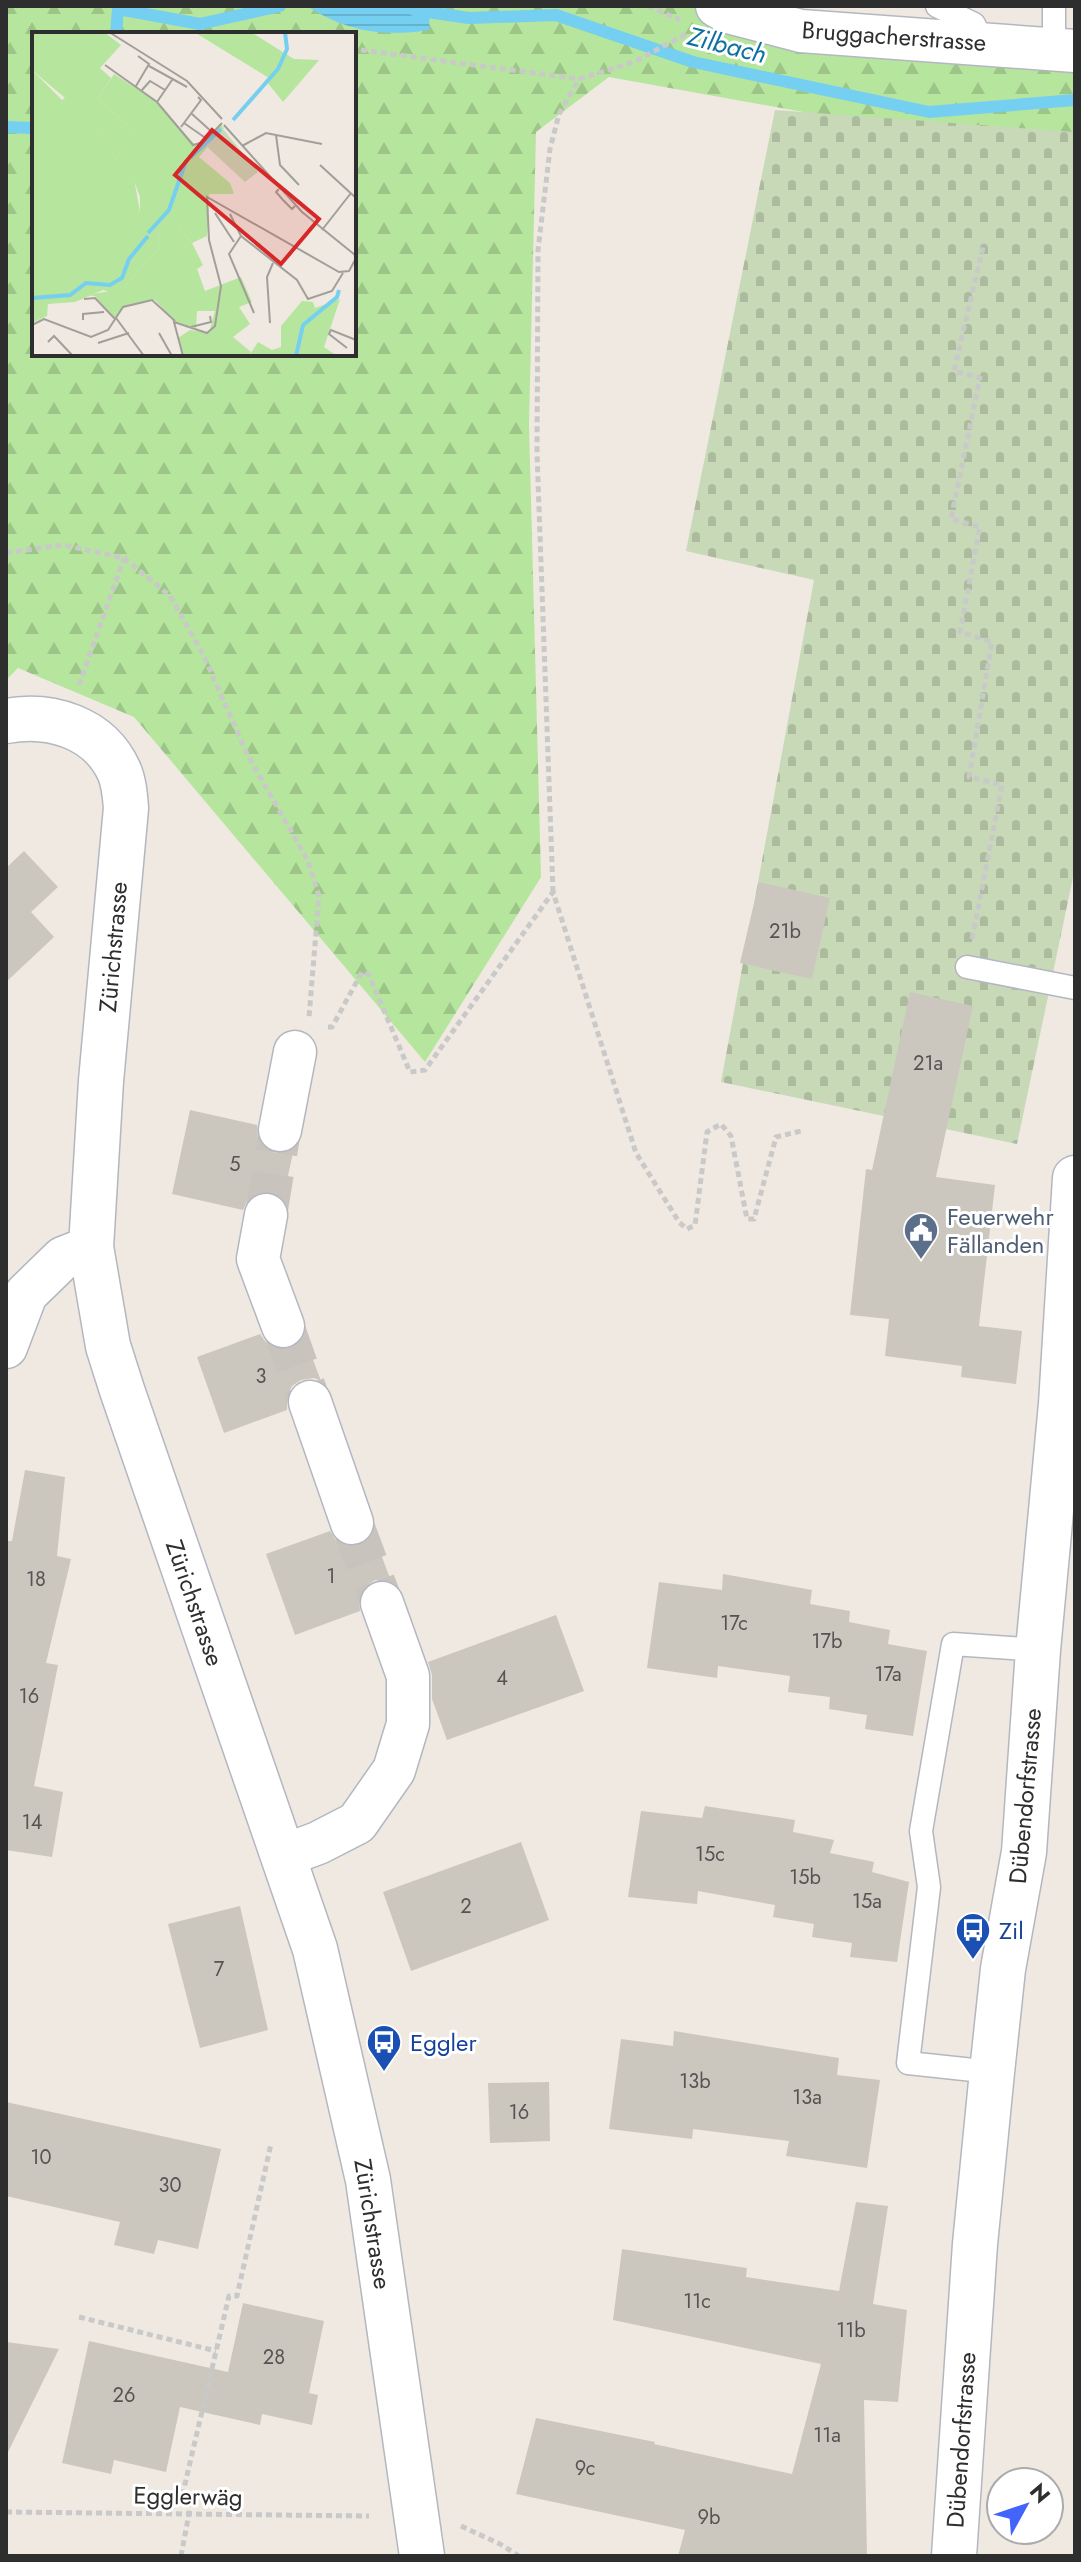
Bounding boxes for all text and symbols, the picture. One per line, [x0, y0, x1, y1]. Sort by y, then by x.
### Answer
street label: Bruggacherstrasse [801, 12, 987, 60]
water label: Zilbach [683, 17, 770, 73]
inset map [32, 32, 356, 356]
street label: Zürichstrasse [90, 880, 136, 1014]
house number: 21b [769, 917, 801, 946]
house number: 21a [913, 1049, 943, 1078]
house number: 5 [229, 1150, 241, 1179]
place label: Feuerwehr Fällanden [947, 1199, 1054, 1262]
public building icon: Feuerwehr Fällanden [902, 1211, 940, 1261]
house number: 3 [256, 1362, 267, 1391]
street label: Zürichstrasse [157, 1535, 233, 1671]
house number: 1 [327, 1562, 336, 1591]
house number: 18 [26, 1565, 46, 1594]
house number: 17c [720, 1609, 748, 1638]
house number: 17b [812, 1627, 842, 1656]
house number: 17a [874, 1660, 902, 1689]
house number: 4 [496, 1664, 508, 1693]
house number: 16 [19, 1682, 39, 1711]
street label: Dübendorfstrasse [1000, 1707, 1050, 1885]
house number: 14 [22, 1808, 43, 1837]
house number: 15c [695, 1840, 725, 1869]
house number: 15b [789, 1863, 821, 1892]
house number: 15a [852, 1887, 882, 1916]
house number: 2 [460, 1892, 472, 1921]
bus stop icon: Zil [954, 1911, 992, 1961]
place label: Zil [999, 1913, 1024, 1948]
house number: 7 [214, 1955, 225, 1984]
bus stop icon: Eggler [365, 2023, 403, 2073]
place label: Eggler [410, 2025, 477, 2060]
house number: 13b [679, 2067, 711, 2096]
house number: 13a [792, 2083, 822, 2112]
house number: 16 [509, 2098, 529, 2127]
house number: 10 [31, 2143, 52, 2172]
street label: Zürichstrasse [345, 2156, 401, 2292]
house number: 30 [159, 2171, 181, 2200]
house number: 11c [683, 2287, 711, 2316]
house number: 11b [836, 2316, 866, 2345]
house number: 28 [263, 2343, 285, 2372]
street label: Dübendorfstrasse [937, 2351, 985, 2529]
house number: 26 [113, 2381, 135, 2410]
house number: 11a [813, 2421, 841, 2450]
house number: 9c [575, 2454, 595, 2483]
north arrow [985, 2466, 1065, 2546]
text: N [1022, 2476, 1058, 2510]
street label: Egglerwäg [133, 2478, 243, 2514]
house number: 9b [698, 2503, 720, 2532]

